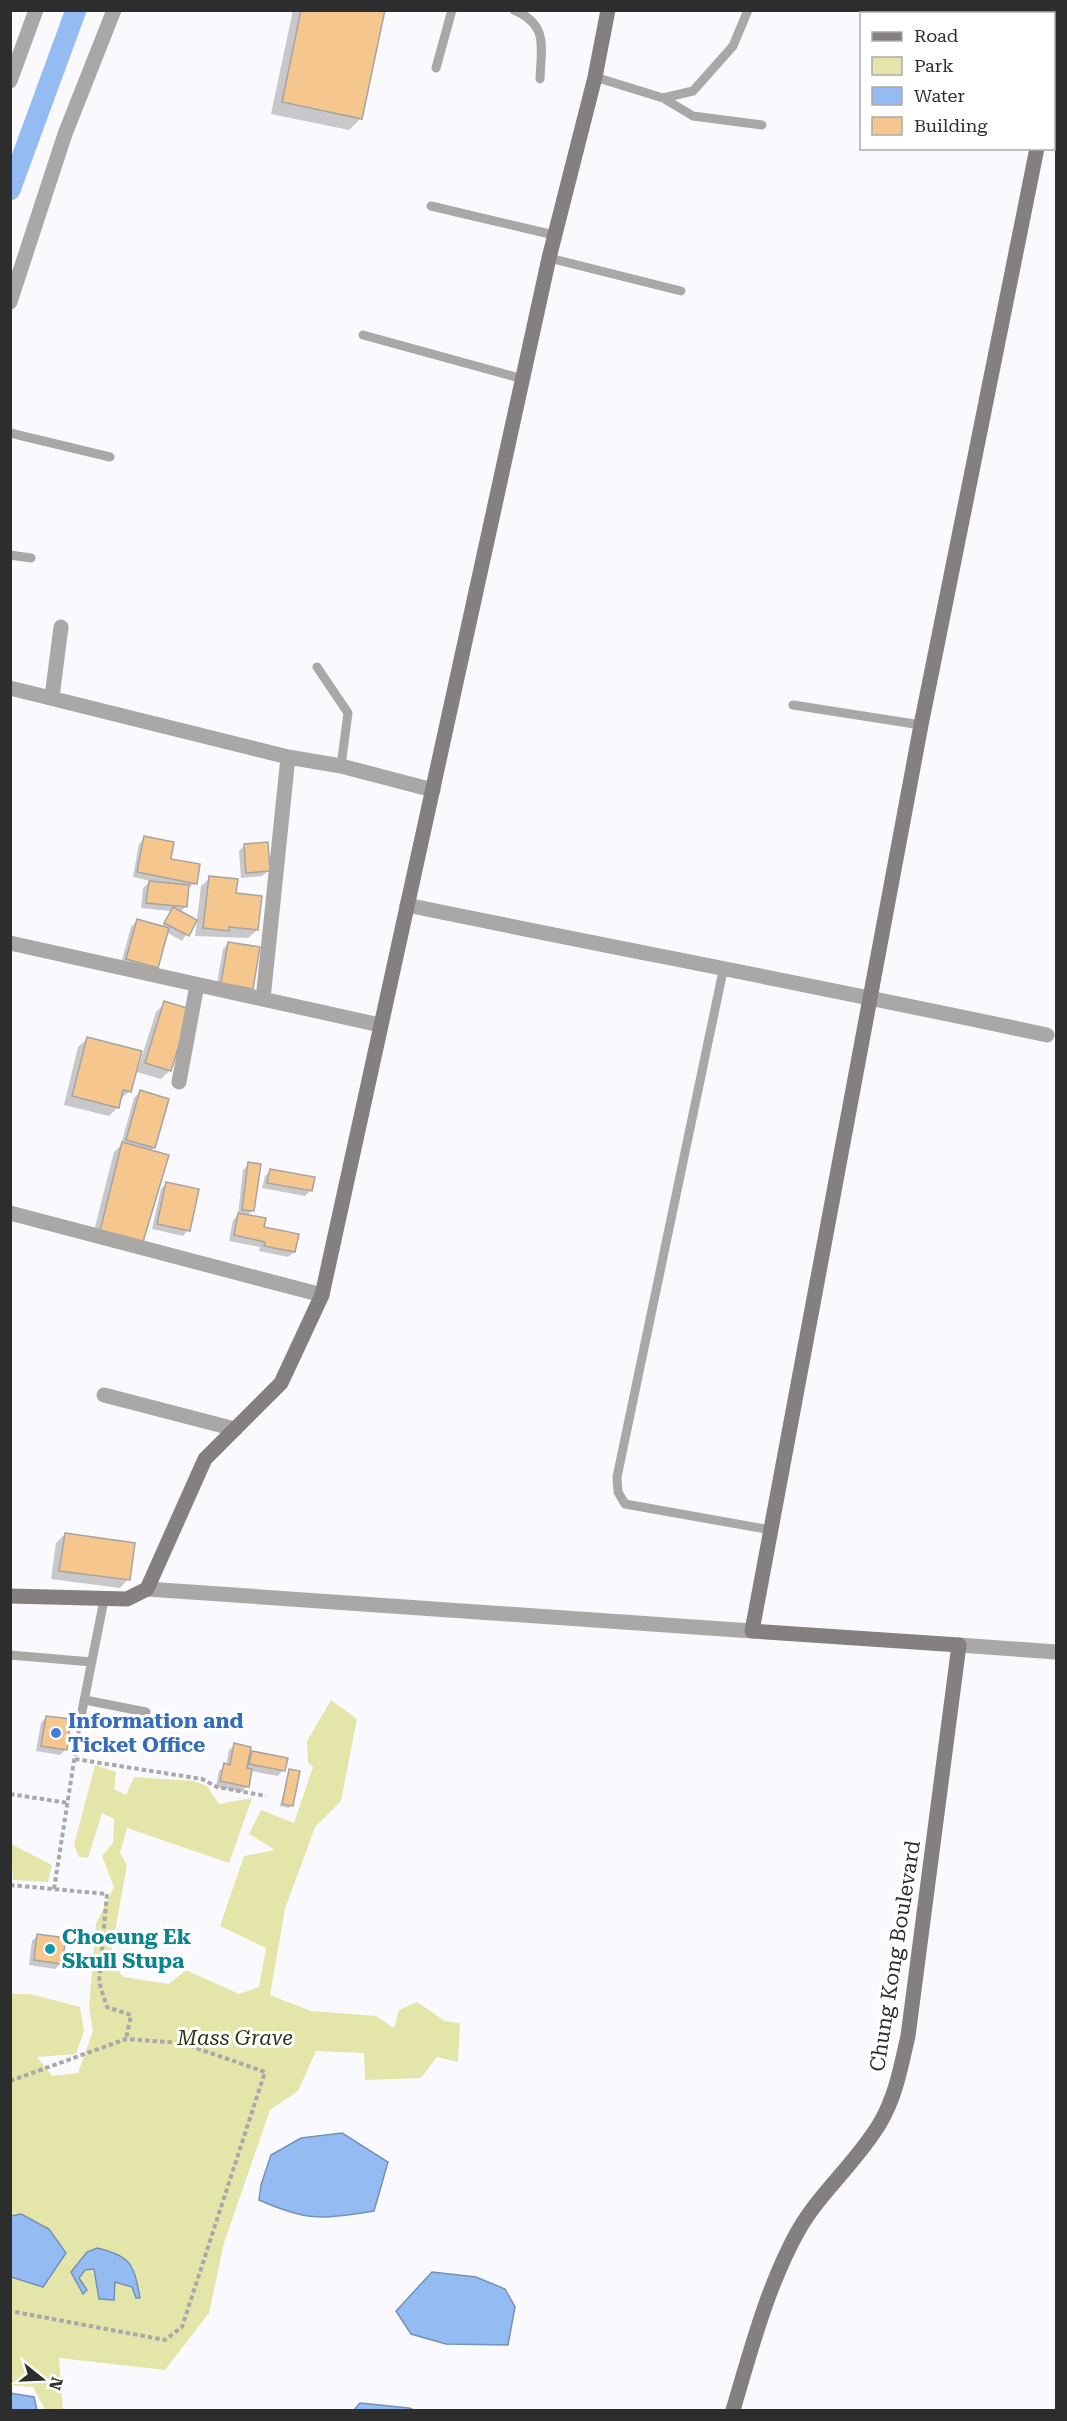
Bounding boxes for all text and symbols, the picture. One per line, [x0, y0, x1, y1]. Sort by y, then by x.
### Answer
legend [860, 12, 1055, 150]
text: Road [914, 25, 959, 46]
text: Park [914, 55, 954, 76]
text: Water [914, 85, 965, 106]
text: Building [914, 115, 988, 136]
place label: Information and Ticket Office [68, 1709, 244, 1757]
marker: Information and Ticket Office [49, 1726, 63, 1740]
street label: Chung Kong Boulevard [865, 1838, 925, 2073]
place label: Choeung Ek Skull Stupa [62, 1925, 192, 1973]
marker: Choeung Ek Skull Stupa [43, 1942, 57, 1956]
park label: Mass Grave [176, 2026, 293, 2050]
north arrow [12, 2349, 72, 2409]
text: N [45, 2375, 67, 2392]

